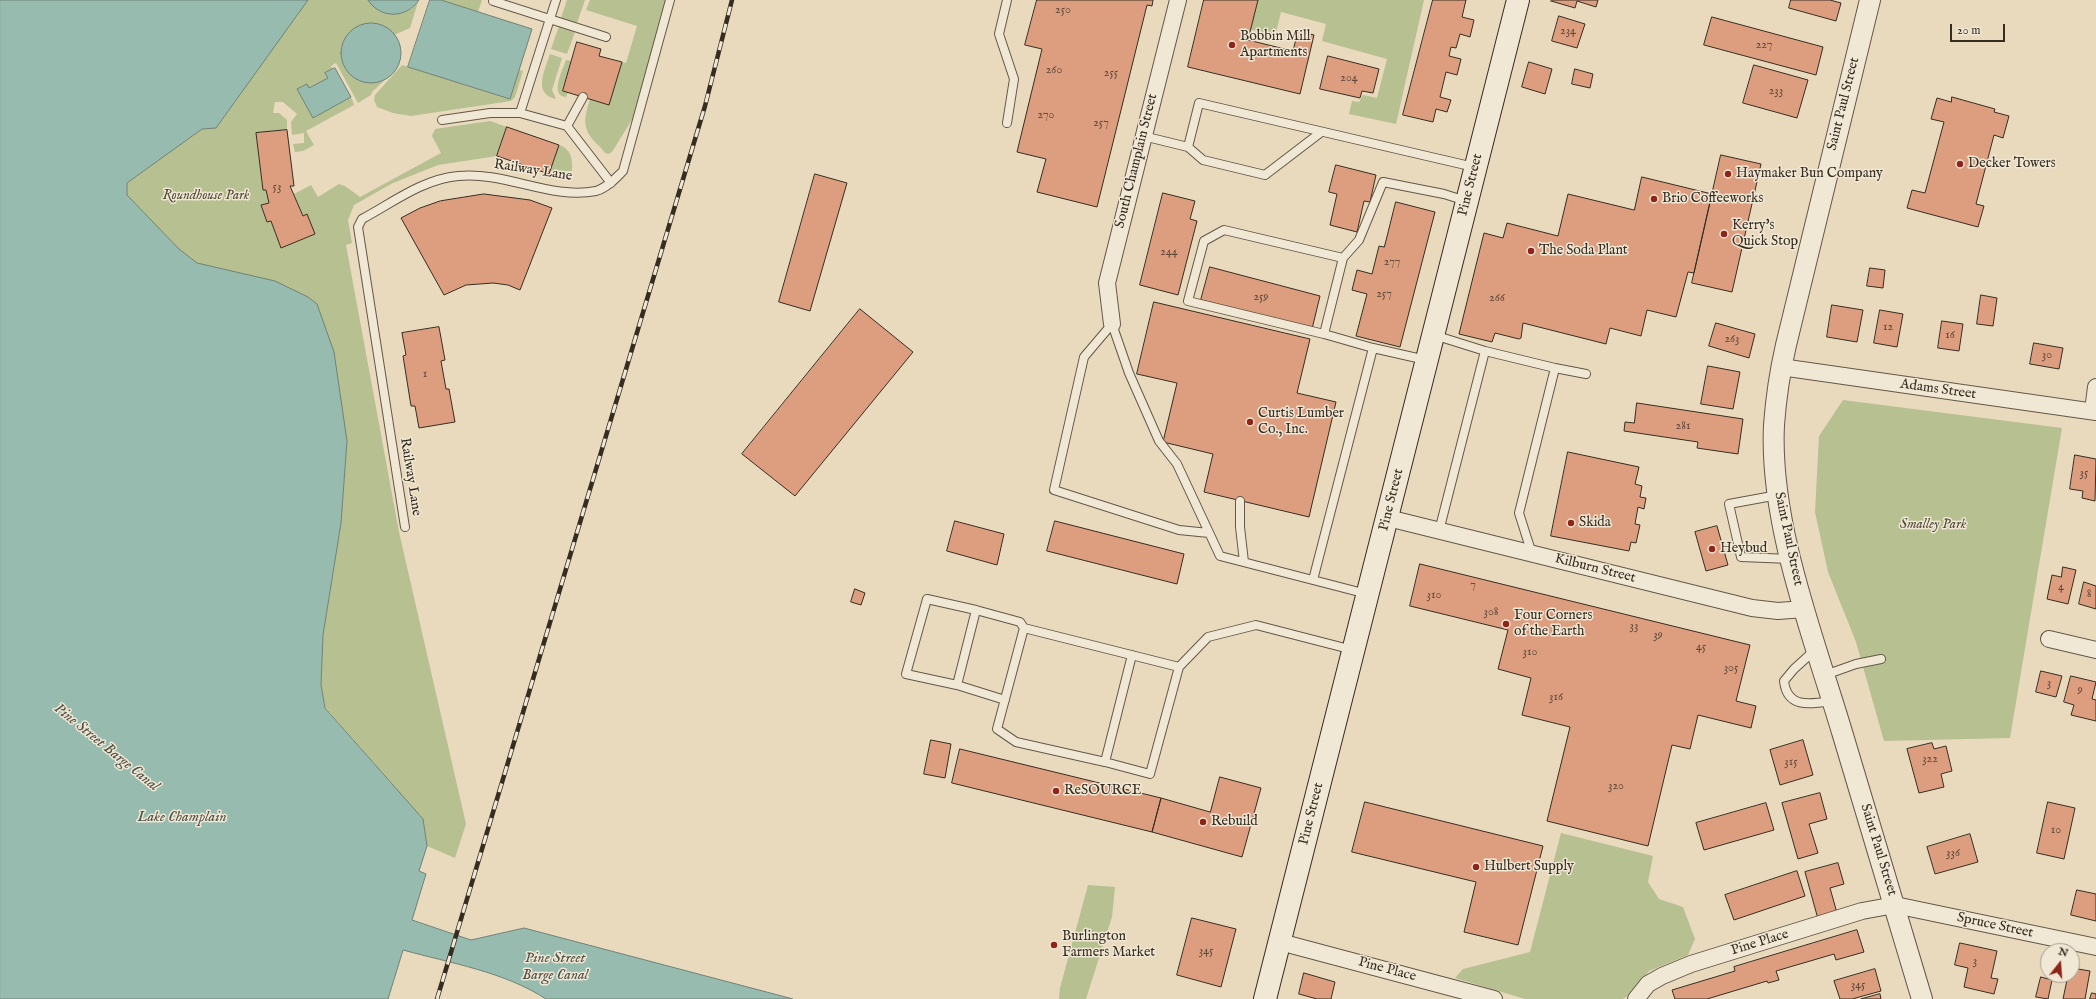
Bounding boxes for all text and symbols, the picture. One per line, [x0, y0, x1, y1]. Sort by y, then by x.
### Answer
house number: 250 [1055, 4, 1071, 18]
scale bar [1952, 16, 2007, 42]
text: 20 m [1957, 23, 1980, 38]
house number: 234 [1560, 25, 1576, 39]
place label: Bobbin Mill Apartments [1240, 29, 1311, 62]
house number: 227 [1756, 39, 1772, 53]
marker: Bobbin Mill Apartments [1227, 40, 1237, 50]
street label: Saint Paul Street [1824, 56, 1864, 152]
house number: 260 [1046, 64, 1062, 78]
house number: 255 [1104, 67, 1118, 81]
house number: 204 [1340, 72, 1358, 86]
house number: 233 [1769, 85, 1783, 99]
street label: South Champlain Street [1112, 92, 1162, 230]
house number: 270 [1037, 109, 1055, 123]
house number: 257 [1093, 117, 1109, 131]
street label: Pine Street [1455, 152, 1487, 218]
place label: Decker Towers [1968, 156, 2056, 172]
street label: Railway Lane [493, 157, 573, 185]
marker: Decker Towers [1955, 159, 1965, 169]
place label: Haymaker Bun Company [1736, 166, 1883, 182]
marker: Haymaker Bun Company [1723, 169, 1733, 179]
house number: 53 [273, 181, 281, 195]
park label: Roundhouse Park [163, 188, 249, 204]
place label: Brio Coffeeworks [1662, 191, 1764, 207]
marker: Brio Coffeeworks [1649, 194, 1659, 204]
place label: Kerry's Quick Stop [1732, 218, 1798, 250]
marker: Kerry's Quick Stop [1719, 229, 1729, 239]
place label: The Soda Plant [1539, 243, 1628, 259]
house number: 244 [1160, 246, 1178, 260]
marker: The Soda Plant [1526, 246, 1536, 256]
house number: 277 [1384, 256, 1400, 270]
house number: 257 [1376, 288, 1392, 302]
house number: 259 [1253, 291, 1269, 305]
house number: 266 [1489, 292, 1505, 306]
house number: 12 [1883, 321, 1893, 335]
house number: 16 [1945, 329, 1955, 343]
house number: 263 [1724, 333, 1740, 347]
house number: 30 [2042, 349, 2052, 363]
house number: 1 [423, 368, 427, 382]
street label: Adams Street [1899, 376, 1977, 404]
place label: Curtis Lumber Co., Inc. [1258, 406, 1344, 438]
marker: Curtis Lumber Co., Inc. [1245, 417, 1255, 427]
house number: 281 [1676, 420, 1690, 434]
street label: Railway Lane [396, 437, 424, 517]
street label: Pine Street [1376, 467, 1408, 533]
house number: 35 [2080, 467, 2088, 481]
street label: Saint Paul Street [1770, 491, 1806, 587]
place label: Skida [1579, 515, 1611, 531]
park label: Smalley Park [1900, 517, 1966, 533]
marker: Skida [1566, 518, 1576, 528]
place label: Heybud [1720, 541, 1767, 557]
marker: Heybud [1707, 544, 1717, 554]
street label: Kilburn Street [1553, 551, 1637, 587]
house number: 7 [1470, 579, 1476, 593]
house number: 4 [2058, 581, 2064, 595]
house number: 8 [2087, 588, 2091, 602]
house number: 310 [1427, 589, 1441, 603]
house number: 308 [1483, 606, 1499, 620]
place label: Four Corners of the Earth [1514, 608, 1592, 640]
marker: Four Corners of the Earth [1501, 619, 1511, 629]
house number: 33 [1630, 620, 1638, 634]
house number: 39 [1653, 629, 1663, 643]
house number: 45 [1696, 641, 1706, 655]
house number: 310 [1523, 646, 1537, 660]
house number: 305 [1724, 662, 1738, 676]
house number: 3 [2047, 677, 2051, 691]
house number: 9 [2077, 684, 2083, 698]
house number: 316 [1549, 691, 1563, 705]
water label: Pine Street Barge Canal [50, 700, 162, 796]
house number: 322 [1922, 753, 1938, 767]
house number: 315 [1784, 756, 1798, 770]
house number: 320 [1608, 780, 1624, 794]
street label: Pine Street [1296, 781, 1328, 847]
place label: ReSOURCE [1064, 783, 1142, 799]
marker: ReSOURCE [1051, 786, 1061, 796]
street label: Saint Paul Street [1856, 802, 1900, 898]
water label: Lake Champlain [138, 809, 226, 827]
place label: Rebuild [1211, 814, 1258, 830]
marker: Rebuild [1198, 817, 1208, 827]
house number: 10 [2051, 824, 2061, 838]
house number: 336 [1946, 847, 1960, 861]
place label: Hulbert Supply [1484, 859, 1574, 875]
marker: Hulbert Supply [1471, 862, 1481, 872]
street label: Spruce Street [1955, 910, 2035, 942]
street label: Pine Place [1729, 926, 1791, 960]
place label: Burlington Farmers Market [1062, 929, 1155, 962]
marker: Burlington Farmers Market [1049, 940, 1059, 950]
north arrow [2040, 943, 2080, 983]
text: N [2057, 944, 2070, 961]
house number: 345 [1199, 945, 1213, 959]
water label: Pine Street Barge Canal [522, 950, 588, 985]
street label: Pine Place [1356, 954, 1418, 986]
house number: 3 [1973, 955, 1977, 969]
house number: 345 [1851, 979, 1865, 993]

